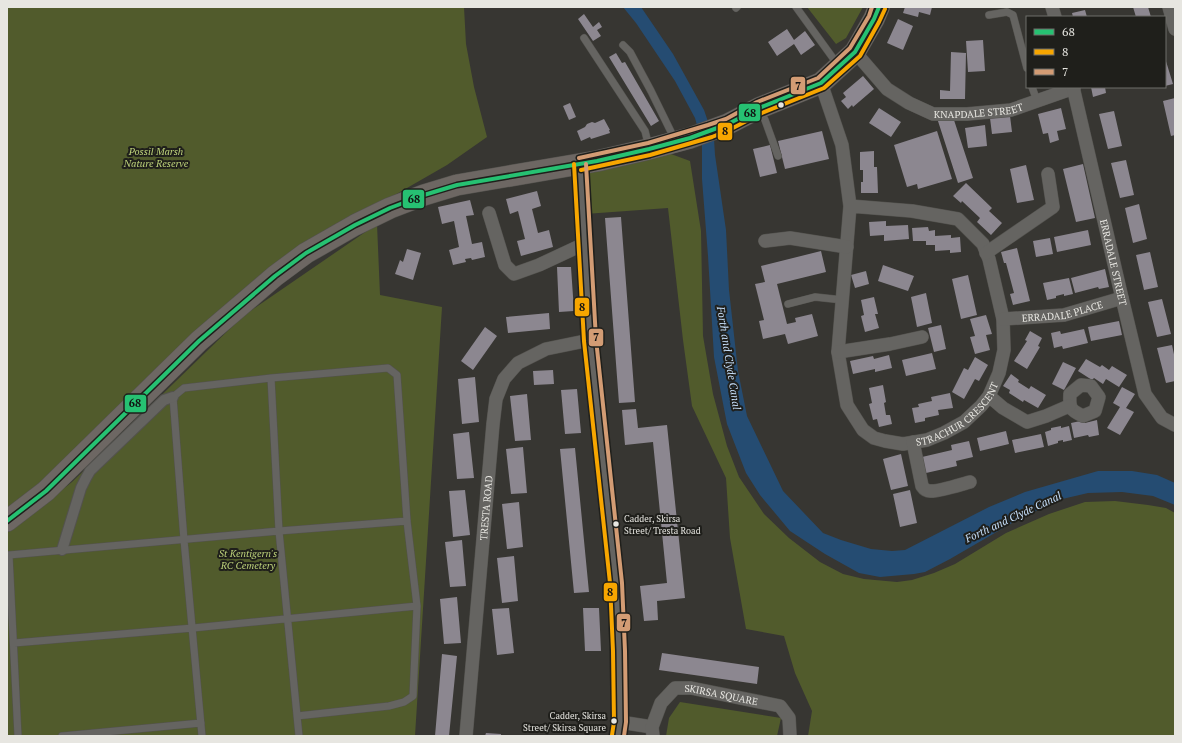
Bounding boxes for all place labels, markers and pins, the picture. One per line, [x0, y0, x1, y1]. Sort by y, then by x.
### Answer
unlabelled marker [776, 100, 786, 110]
place label: Cadder, Skirsa Street/ Tresta Road [624, 513, 701, 537]
marker: Cadder, Skirsa Street/ Tresta Road [611, 519, 621, 529]
place label: Cadder, Skirsa Street/ Skirsa Square [523, 710, 606, 734]
marker: Cadder, Skirsa Street/ Skirsa Square [609, 716, 619, 726]

